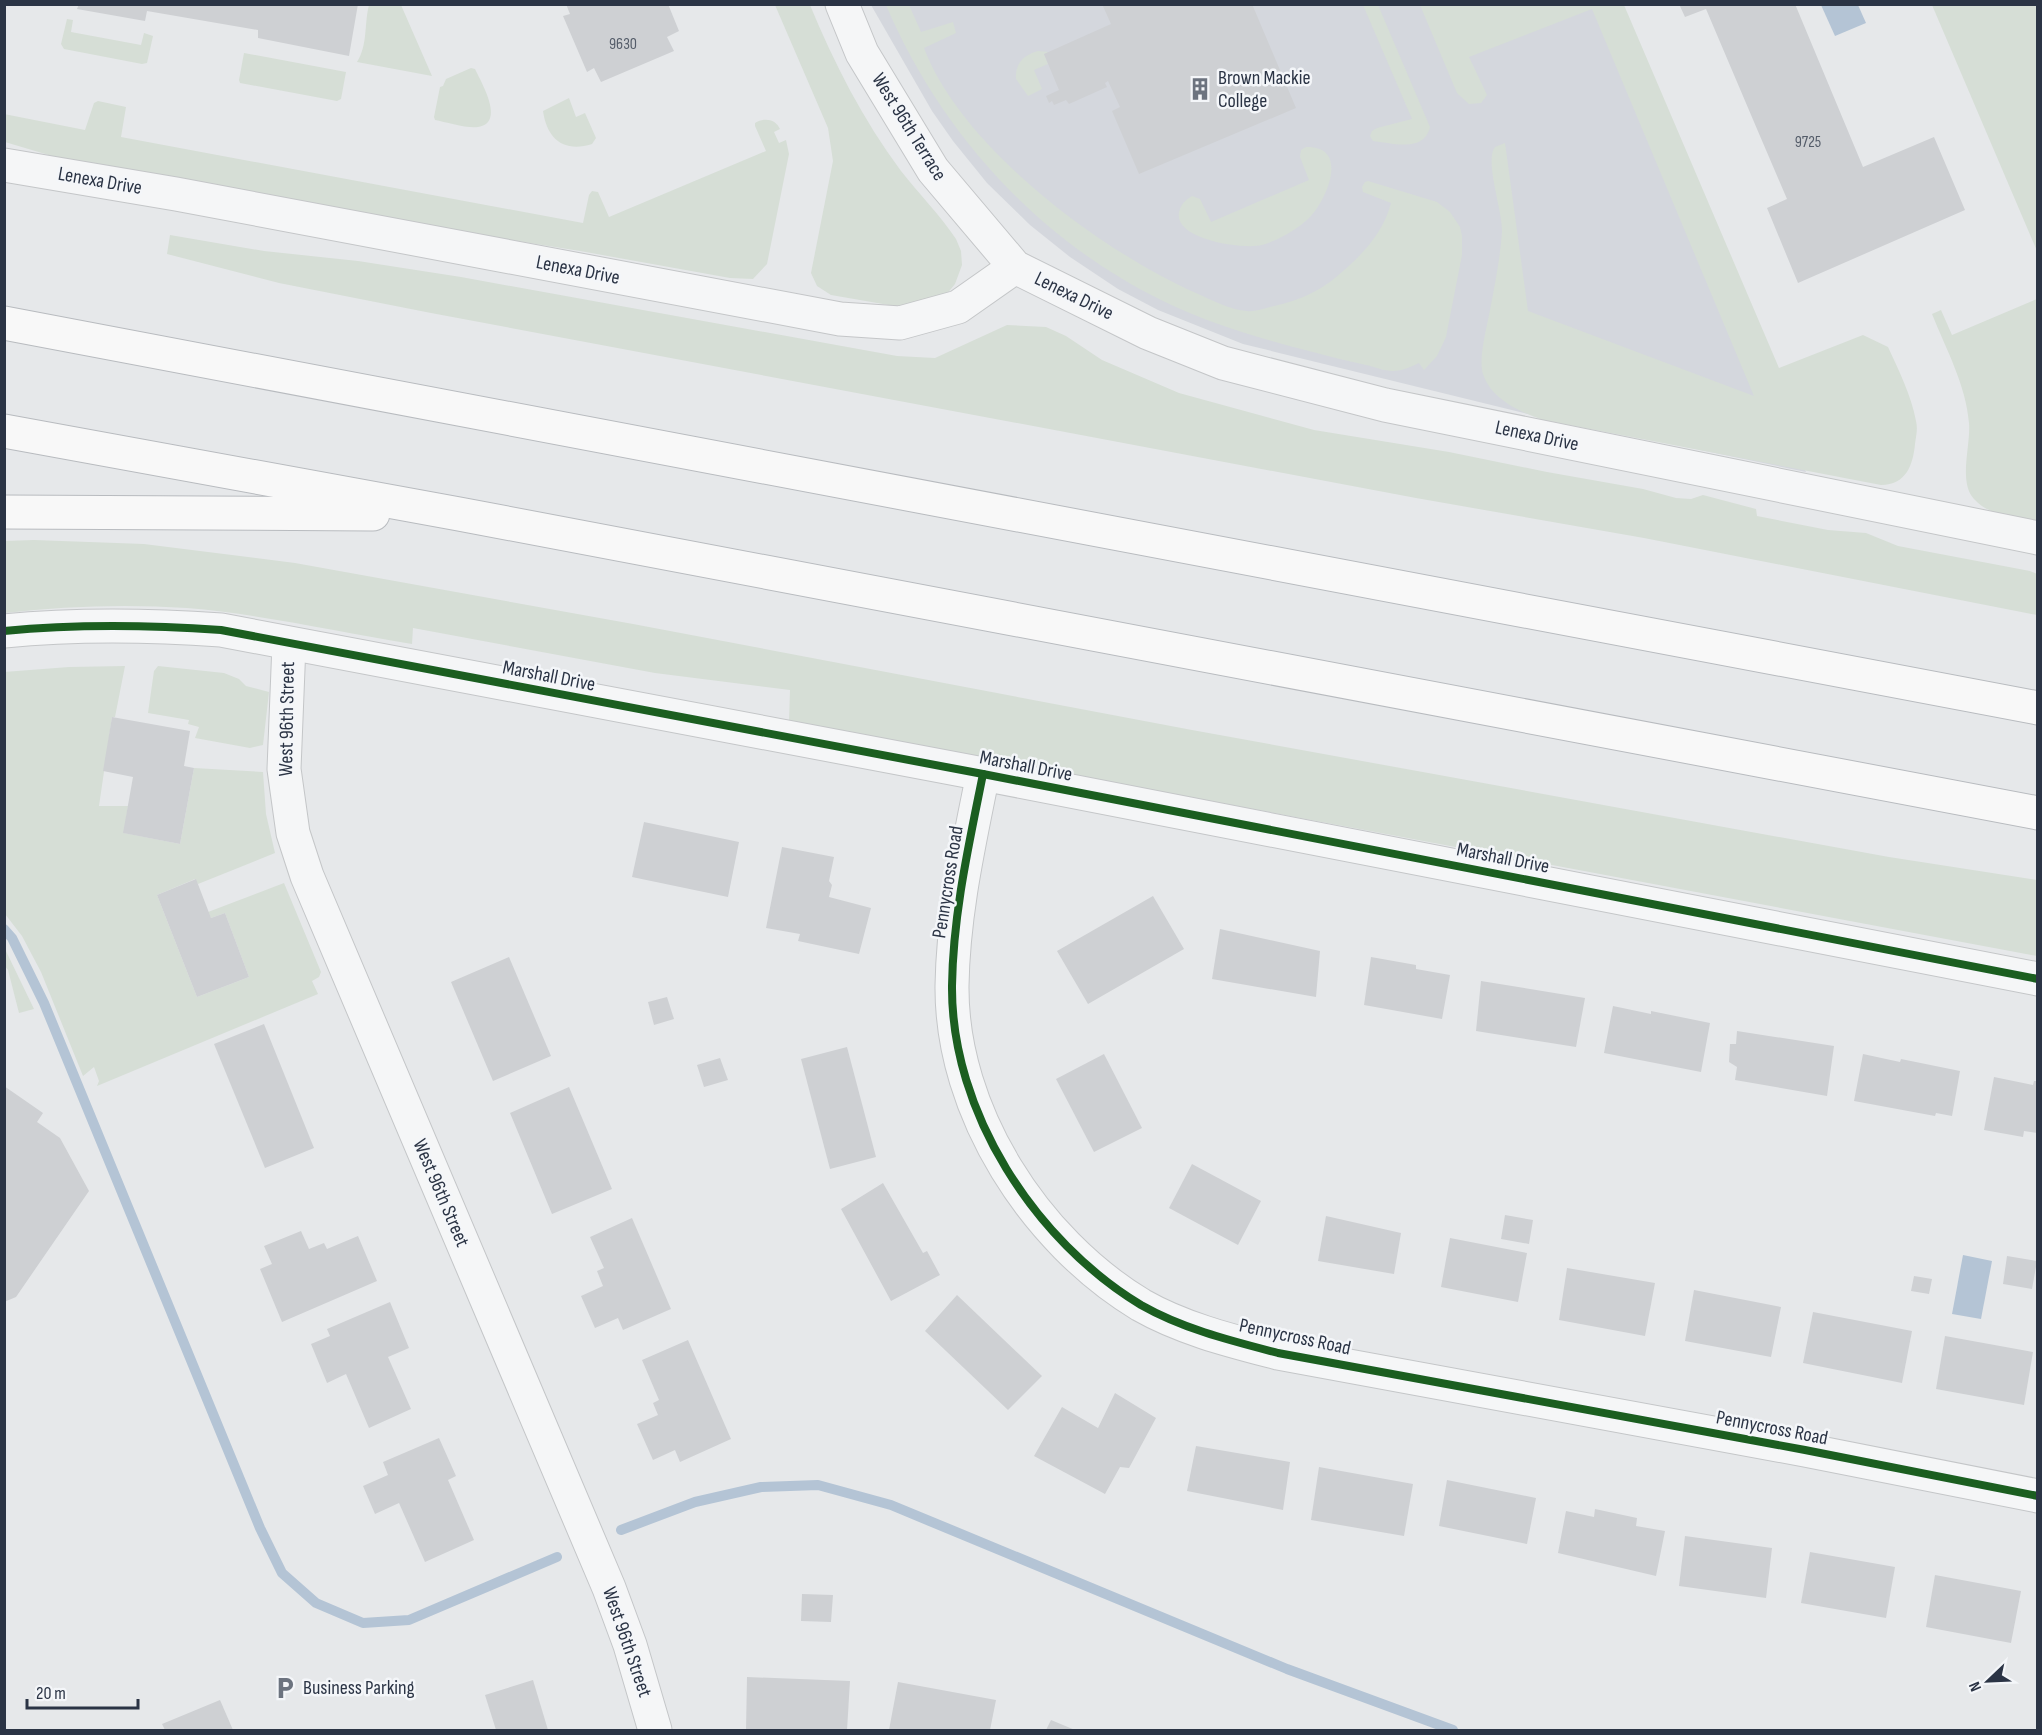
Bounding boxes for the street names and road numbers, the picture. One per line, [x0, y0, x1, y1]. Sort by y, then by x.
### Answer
street label: West 96th Terrace [866, 69, 952, 185]
street label: Lenexa Drive [56, 162, 144, 200]
street label: Lenexa Drive [534, 250, 622, 290]
street label: Lenexa Drive [1031, 267, 1117, 325]
street label: Lenexa Drive [1493, 415, 1581, 457]
street label: Marshall Drive [501, 655, 597, 697]
street label: West 96th Street [274, 661, 300, 777]
street label: Marshall Drive [978, 745, 1074, 787]
street label: Pennycross Road [927, 824, 969, 940]
street label: Marshall Drive [1455, 837, 1551, 879]
street label: West 96th Street [408, 1135, 474, 1251]
street label: Pennycross Road [1237, 1313, 1353, 1361]
street label: Pennycross Road [1714, 1405, 1830, 1451]
street label: West 96th Street [597, 1584, 657, 1700]

